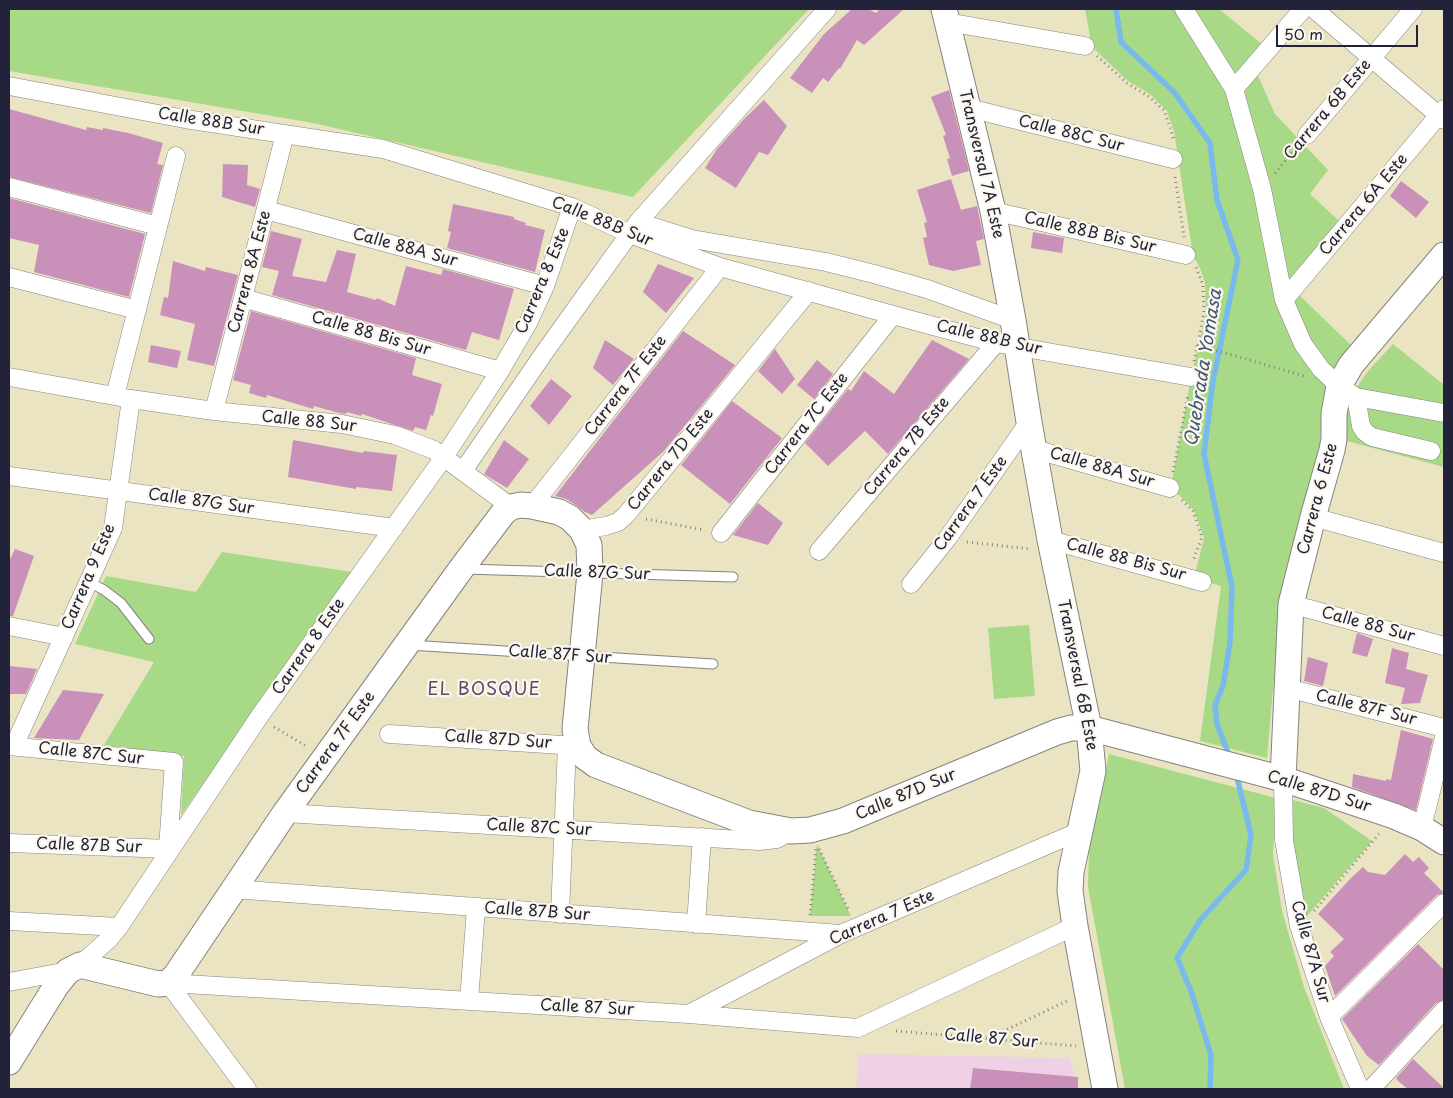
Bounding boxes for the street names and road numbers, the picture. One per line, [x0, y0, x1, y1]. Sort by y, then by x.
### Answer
street label: Carrera 6B Este [1280, 56, 1376, 164]
street label: Transversal 7A Este [954, 88, 1008, 240]
street label: Calle 88B Sur [156, 104, 266, 140]
street label: Calle 88C Sur [1016, 112, 1126, 156]
street label: Carrera 6A Este [1316, 150, 1412, 260]
street label: Calle 88B Sur [549, 193, 655, 251]
street label: Calle 88B Bis Sur [1022, 208, 1158, 258]
street label: Carrera 8A Este [224, 209, 276, 335]
street label: Calle 88A Sur [350, 225, 460, 271]
street label: Carrera 8 Este [512, 225, 574, 337]
street label: Calle 88 Bis Sur [309, 308, 433, 360]
street label: Calle 88B Sur [934, 317, 1044, 359]
street label: Carrera 7F Este [581, 332, 671, 440]
street label: Carrera 7C Este [761, 369, 853, 479]
street label: Carrera 7B Este [860, 394, 954, 500]
street label: Carrera 7D Este [624, 405, 718, 515]
street label: Calle 88 Sur [260, 407, 358, 437]
street label: Carrera 6 Este [1294, 441, 1342, 557]
street label: Calle 88A Sur [1047, 444, 1157, 492]
street label: Carrera 7 Este [930, 453, 1012, 555]
street label: Calle 87G Sur [147, 485, 255, 519]
street label: Carrera 9 Este [58, 521, 120, 633]
street label: Calle 88 Bis Sur [1064, 535, 1188, 585]
street label: Calle 87G Sur [543, 562, 651, 584]
street label: Carrera 8 Este [269, 595, 349, 699]
street label: Transversal 6B Este [1053, 598, 1101, 752]
street label: Calle 88 Sur [1319, 603, 1417, 647]
street label: Calle 87F Sur [508, 642, 612, 668]
street label: Calle 87F Sur [1313, 686, 1419, 730]
street label: Carrera 7F Este [292, 688, 380, 798]
street label: Calle 87D Sur [444, 727, 552, 753]
street label: Calle 87C Sur [37, 739, 145, 769]
street label: Calle 87D Sur [853, 765, 959, 825]
street label: Calle 87D Sur [1265, 767, 1373, 817]
street label: Calle 87C Sur [486, 816, 592, 840]
street label: Calle 87B Sur [36, 835, 142, 857]
street label: Carrera 7 Este [827, 886, 937, 950]
street label: Calle 87A Sur [1286, 898, 1334, 1006]
street label: Calle 87B Sur [483, 899, 591, 925]
street label: Calle 87 Sur [539, 996, 635, 1020]
street label: Calle 87 Sur [943, 1025, 1039, 1053]

